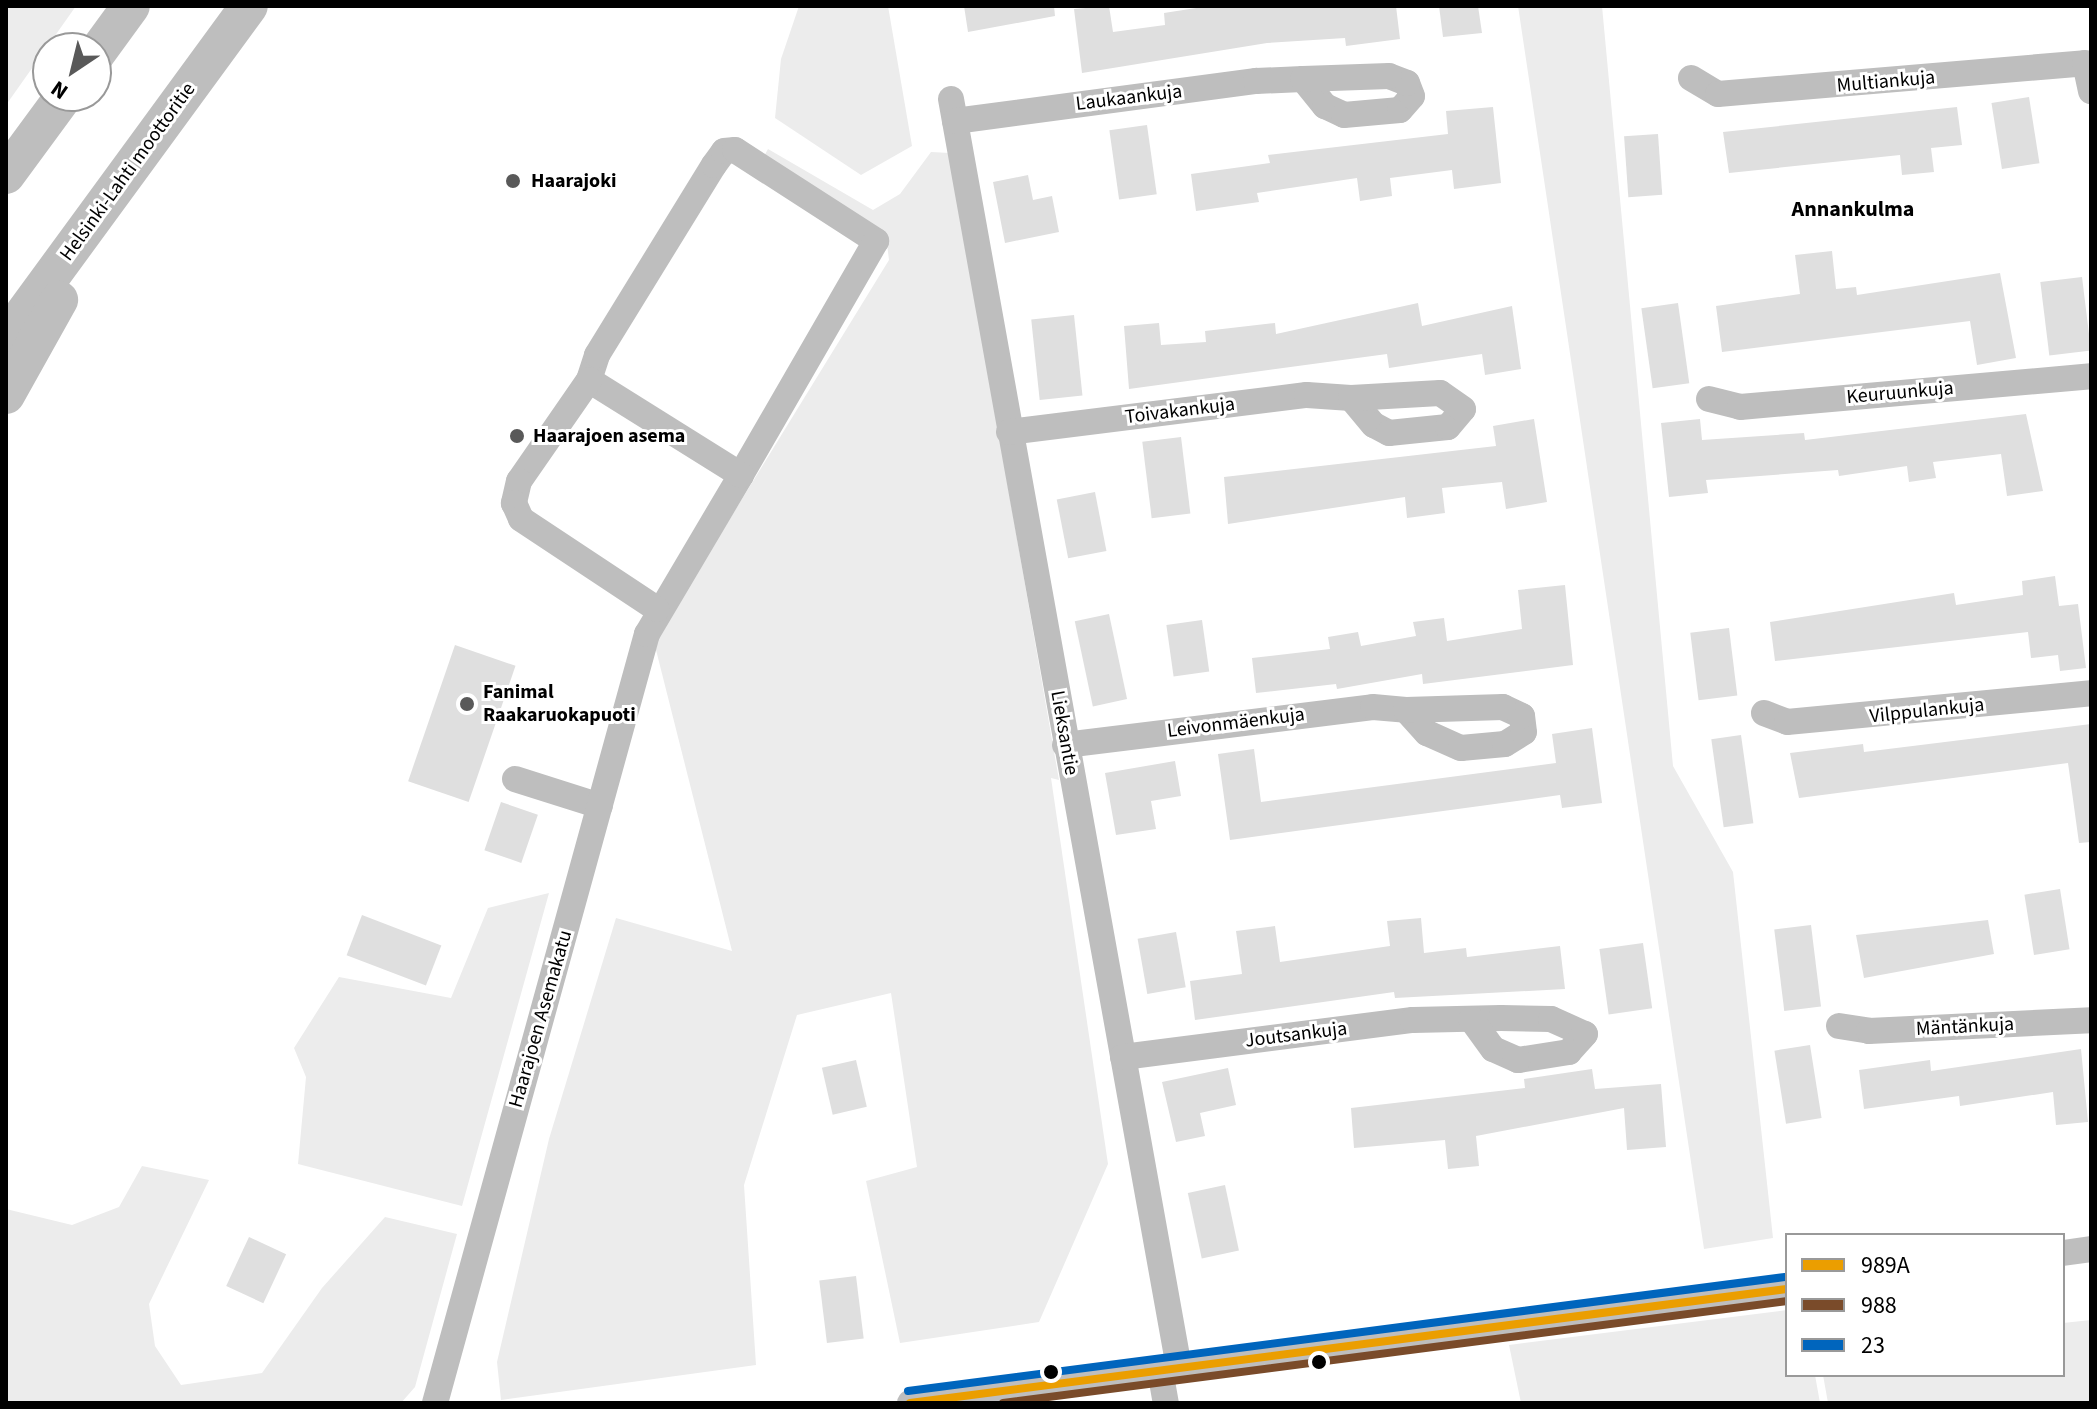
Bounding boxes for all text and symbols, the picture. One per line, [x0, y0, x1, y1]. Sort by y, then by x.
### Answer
north arrow [32, 32, 112, 112]
street label: Multiankuja [1836, 66, 1936, 98]
text: N [44, 73, 75, 107]
street label: Helsinki-Lahti moottoritie [55, 78, 201, 266]
street label: Laukaankuja [1074, 80, 1184, 116]
place label: Haarajoki [531, 169, 617, 193]
marker: Haarajoki [502, 170, 524, 192]
district label: Annankulma [1792, 197, 1914, 223]
street label: Keuruunkuja [1845, 376, 1955, 410]
street label: Toivakankuja [1124, 392, 1236, 430]
place label: Haarajoen asema [533, 424, 685, 448]
marker: Haarajoen asema [508, 427, 526, 445]
place label: Fanimal Raakaruokapuoti [483, 680, 636, 727]
street label: Lieksantie [1045, 689, 1083, 777]
street label: Vilppulankuja [1869, 693, 1985, 729]
marker: Fanimal Raakaruokapuoti [458, 695, 476, 713]
street label: Leivonmäenkuja [1166, 703, 1306, 743]
street label: Haarajoen Asemakatu [504, 927, 578, 1111]
street label: Mäntänkuja [1915, 1012, 2015, 1042]
street label: Joutsankuja [1244, 1017, 1348, 1053]
legend [1785, 1233, 2065, 1377]
text: 989A [1861, 1248, 1910, 1283]
text: 988 [1861, 1288, 1897, 1323]
text: 23 [1861, 1328, 1885, 1363]
unlabelled marker [1311, 1354, 1327, 1370]
unlabelled marker [1043, 1364, 1059, 1380]

